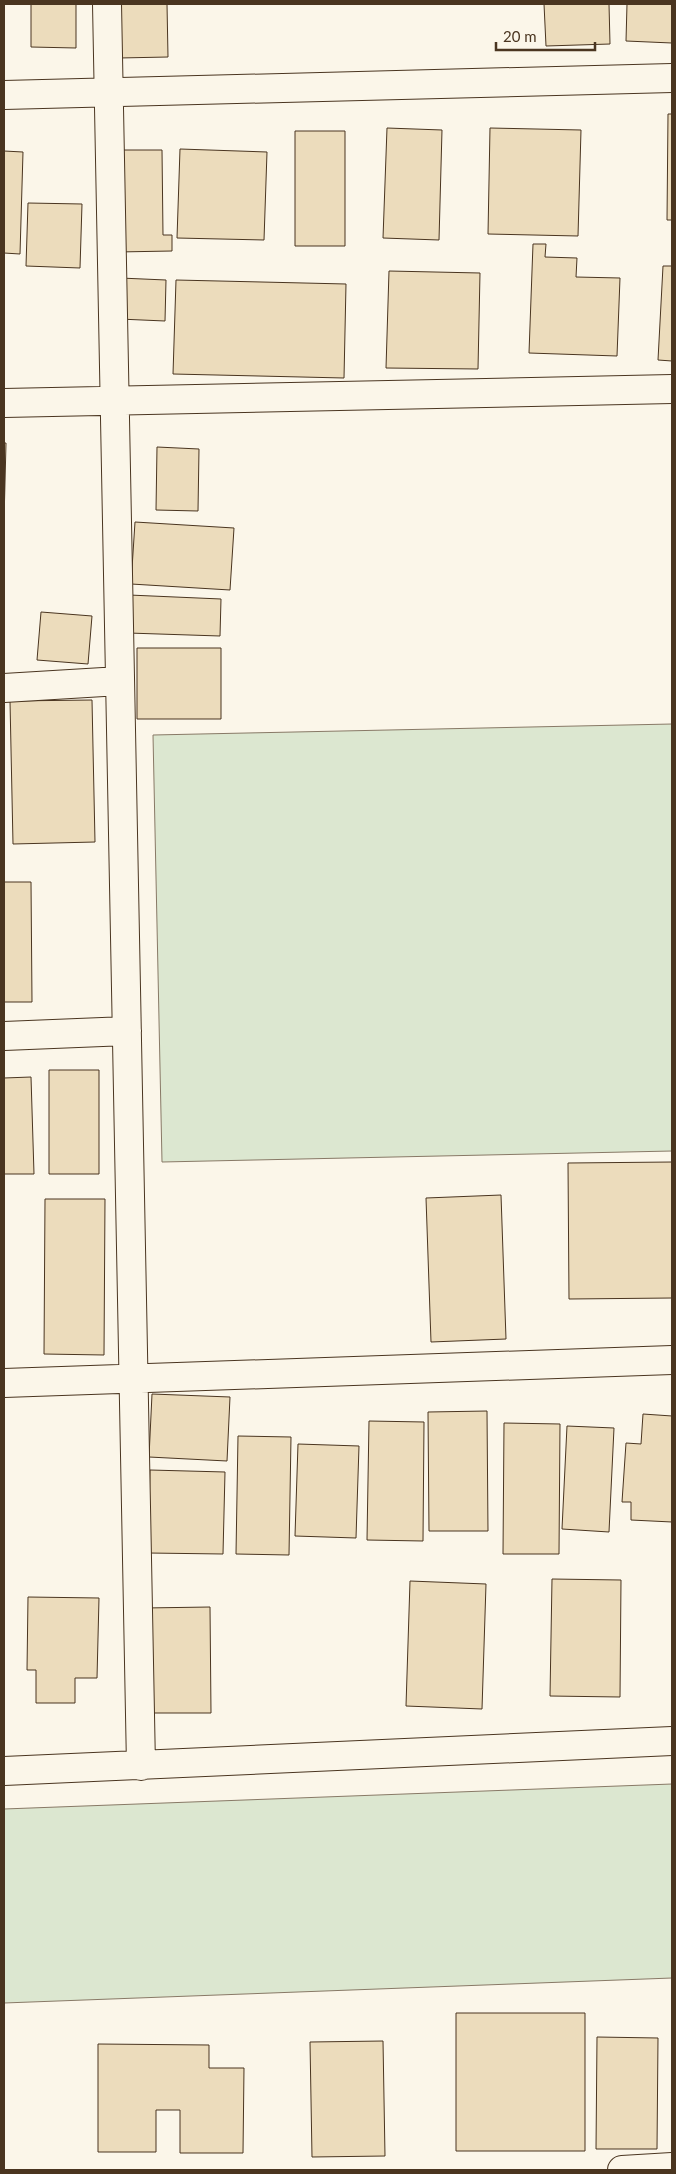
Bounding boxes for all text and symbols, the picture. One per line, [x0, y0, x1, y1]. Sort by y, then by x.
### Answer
scale bar [496, 20, 595, 52]
text: 20 m [503, 27, 537, 45]

